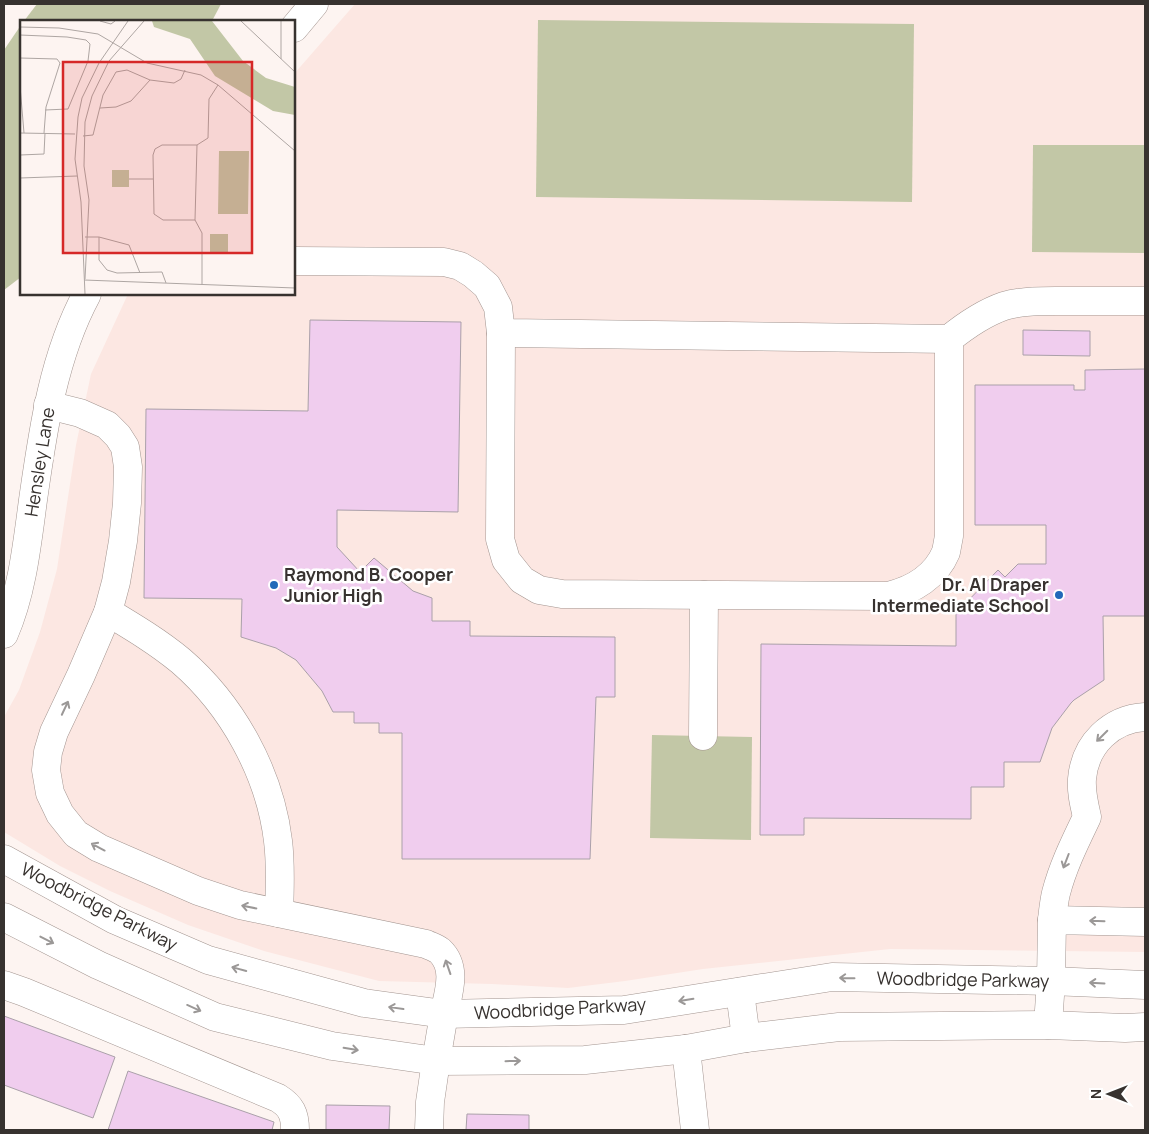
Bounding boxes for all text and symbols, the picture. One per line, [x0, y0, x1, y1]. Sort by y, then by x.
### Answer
inset map [20, 20, 295, 295]
street label: Hensley Lane [19, 405, 60, 518]
place label: Raymond B. Cooper Junior High [284, 562, 453, 607]
place label: Dr. Al Draper Intermediate School [871, 572, 1049, 617]
marker: Raymond B. Cooper Junior High [268, 579, 280, 591]
marker: Dr. Al Draper Intermediate School [1053, 589, 1065, 601]
one-way arrow [60, 701, 70, 716]
one-way arrow [1096, 730, 1108, 742]
one-way arrow [91, 842, 106, 851]
one-way arrow [1061, 853, 1071, 868]
street label: Woodbridge Parkway [17, 856, 182, 956]
one-way arrow [241, 902, 257, 911]
one-way arrow [1089, 917, 1105, 926]
one-way arrow [39, 936, 54, 945]
one-way arrow [443, 959, 453, 975]
one-way arrow [231, 963, 247, 973]
street label: Woodbridge Parkway [877, 965, 1050, 993]
one-way arrow [839, 973, 855, 983]
one-way arrow [1089, 978, 1105, 988]
street label: Woodbridge Parkway [473, 991, 647, 1025]
one-way arrow [678, 995, 694, 1005]
one-way arrow [388, 1002, 404, 1012]
one-way arrow [186, 1003, 201, 1013]
one-way arrow [343, 1044, 359, 1054]
one-way arrow [505, 1056, 521, 1065]
north arrow [1084, 1069, 1134, 1119]
text: N [1086, 1089, 1105, 1099]

